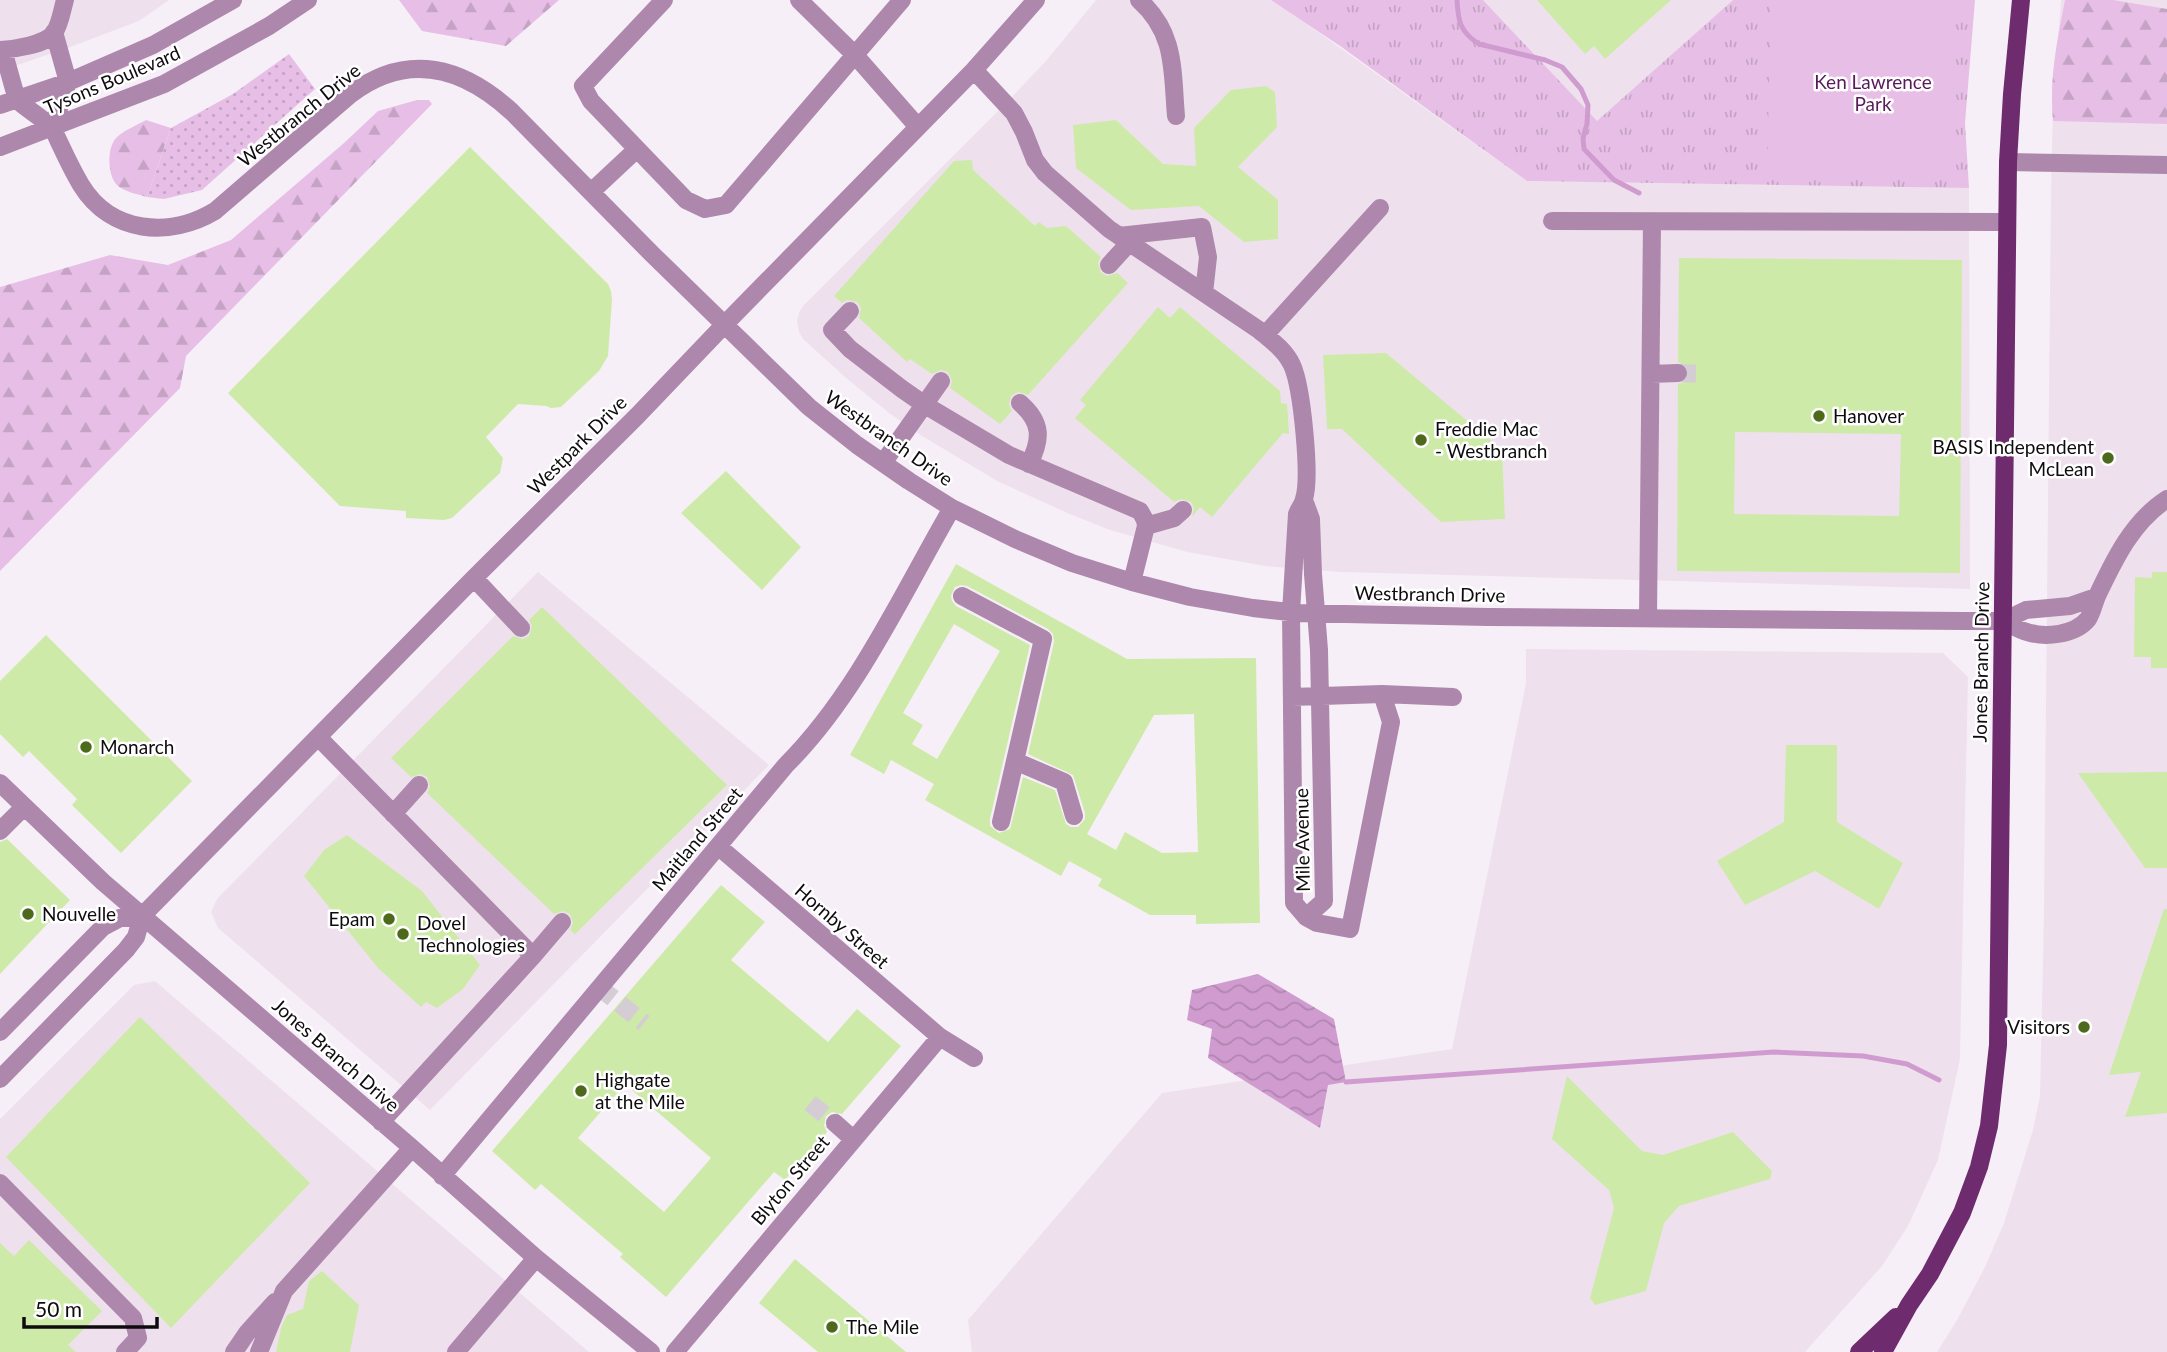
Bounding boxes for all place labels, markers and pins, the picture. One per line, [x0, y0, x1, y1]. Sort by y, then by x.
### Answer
place label: Hanover [1833, 404, 1904, 427]
marker: Hanover [1811, 408, 1827, 424]
place label: Freddie Mac - Westbranch [1435, 417, 1547, 462]
marker: Freddie Mac - Westbranch [1413, 432, 1429, 448]
place label: BASIS Independent McLean [1933, 435, 2094, 480]
marker: BASIS Independent McLean [2100, 450, 2116, 466]
place label: Monarch [100, 735, 174, 758]
marker: Monarch [78, 739, 94, 755]
place label: Nouvelle [42, 902, 116, 925]
marker: Nouvelle [20, 906, 36, 922]
place label: Epam [329, 907, 375, 930]
marker: Epam [381, 911, 397, 927]
place label: Dovel Technologies [417, 911, 525, 956]
marker: Dovel Technologies [395, 926, 411, 942]
place label: Visitors [2007, 1015, 2070, 1038]
marker: Visitors [2076, 1019, 2092, 1035]
place label: Highgate at the Mile [595, 1068, 685, 1113]
marker: Highgate at the Mile [573, 1083, 589, 1099]
place label: The Mile [846, 1315, 919, 1338]
marker: The Mile [824, 1319, 840, 1335]

